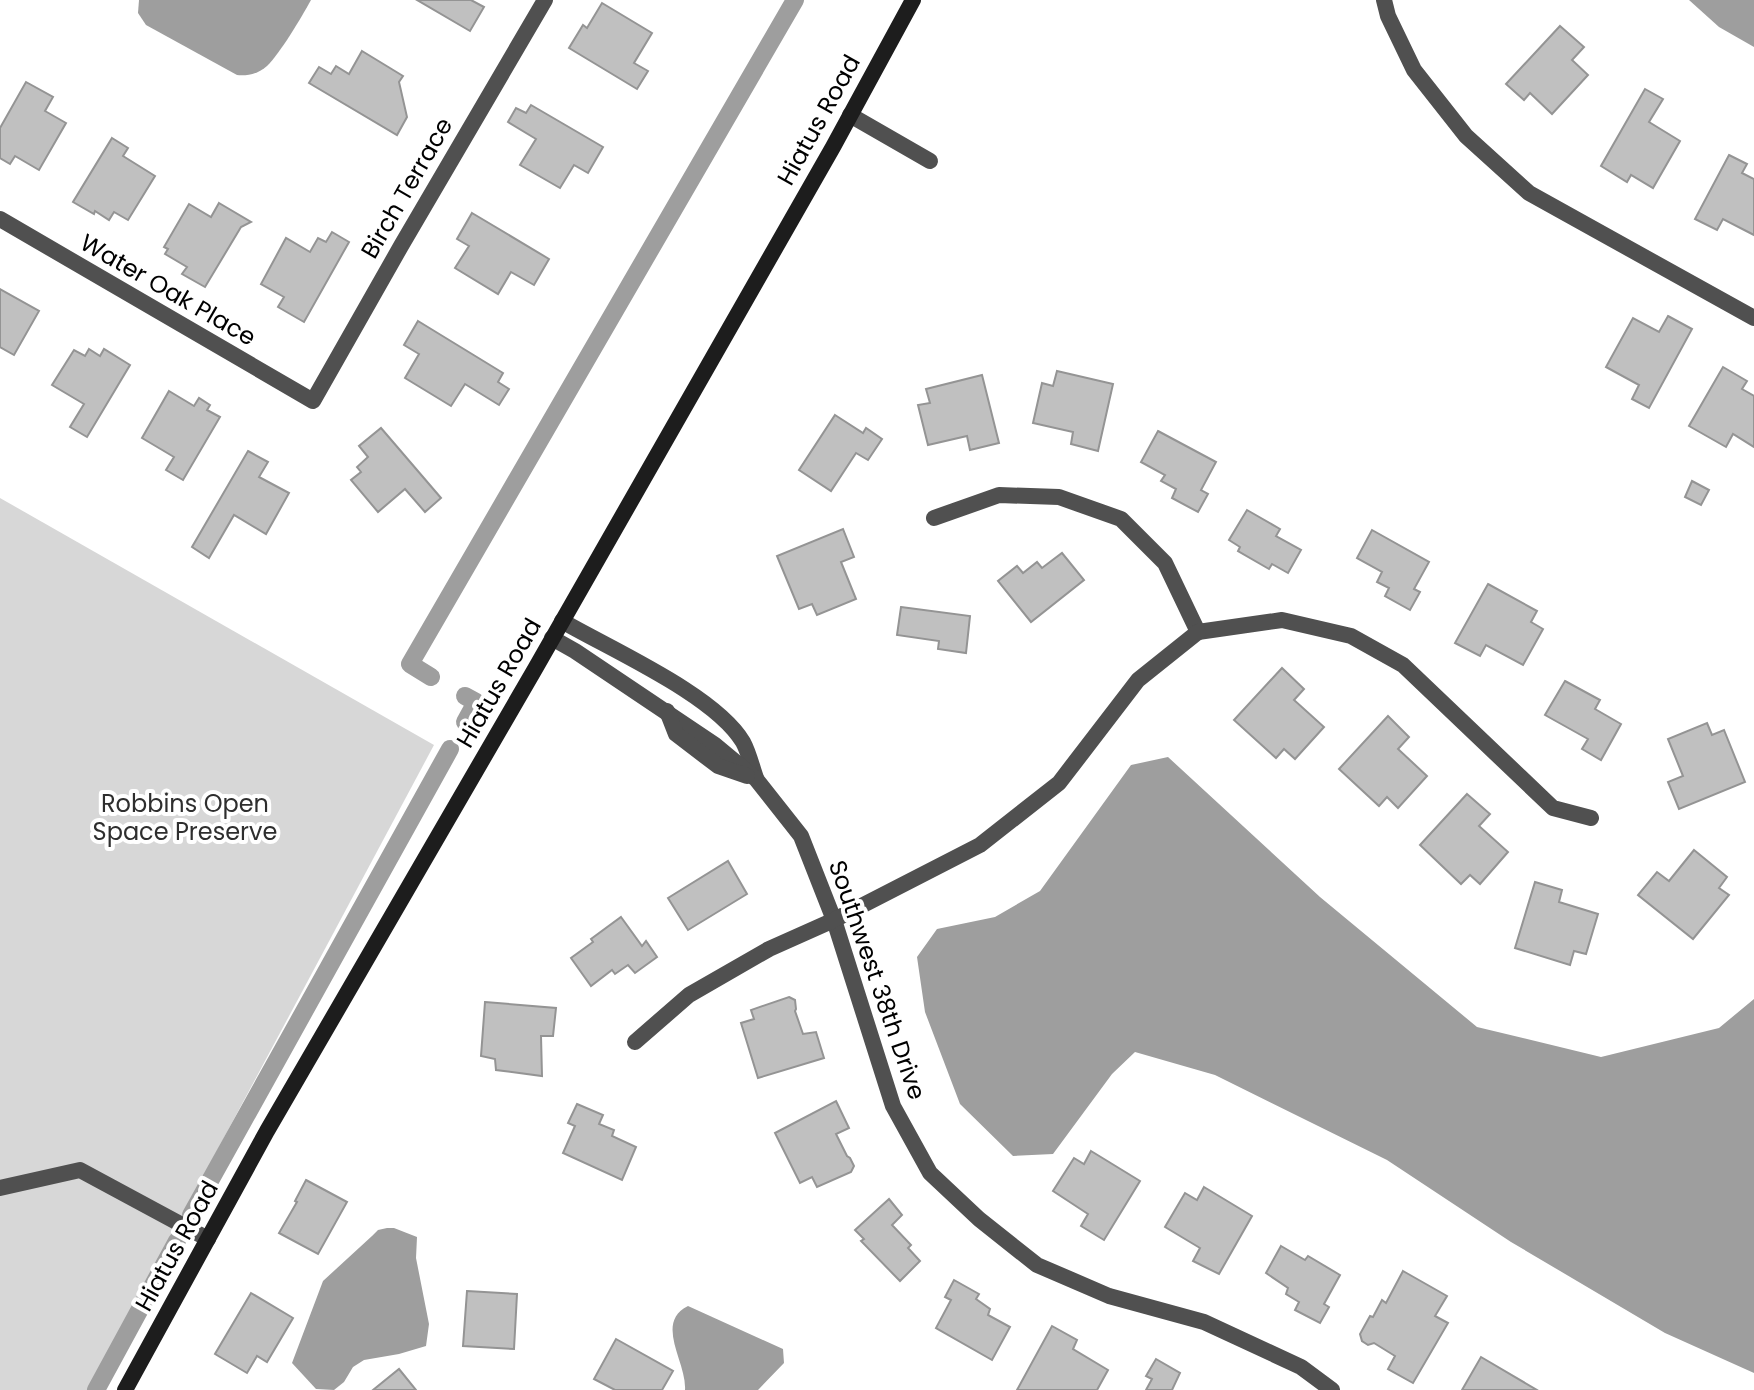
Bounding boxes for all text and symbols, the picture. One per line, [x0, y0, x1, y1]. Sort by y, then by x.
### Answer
street label: Hiatus Road [769, 49, 868, 191]
street label: Birch Terrace [353, 111, 460, 264]
street label: Water Oak Place [74, 226, 262, 353]
street label: Hiatus Road [448, 612, 549, 753]
park label: Robbins Open Space Preserve [93, 787, 277, 848]
street label: Southwest 38th Drive [821, 856, 934, 1104]
street label: Hiatus Road [127, 1175, 226, 1317]

